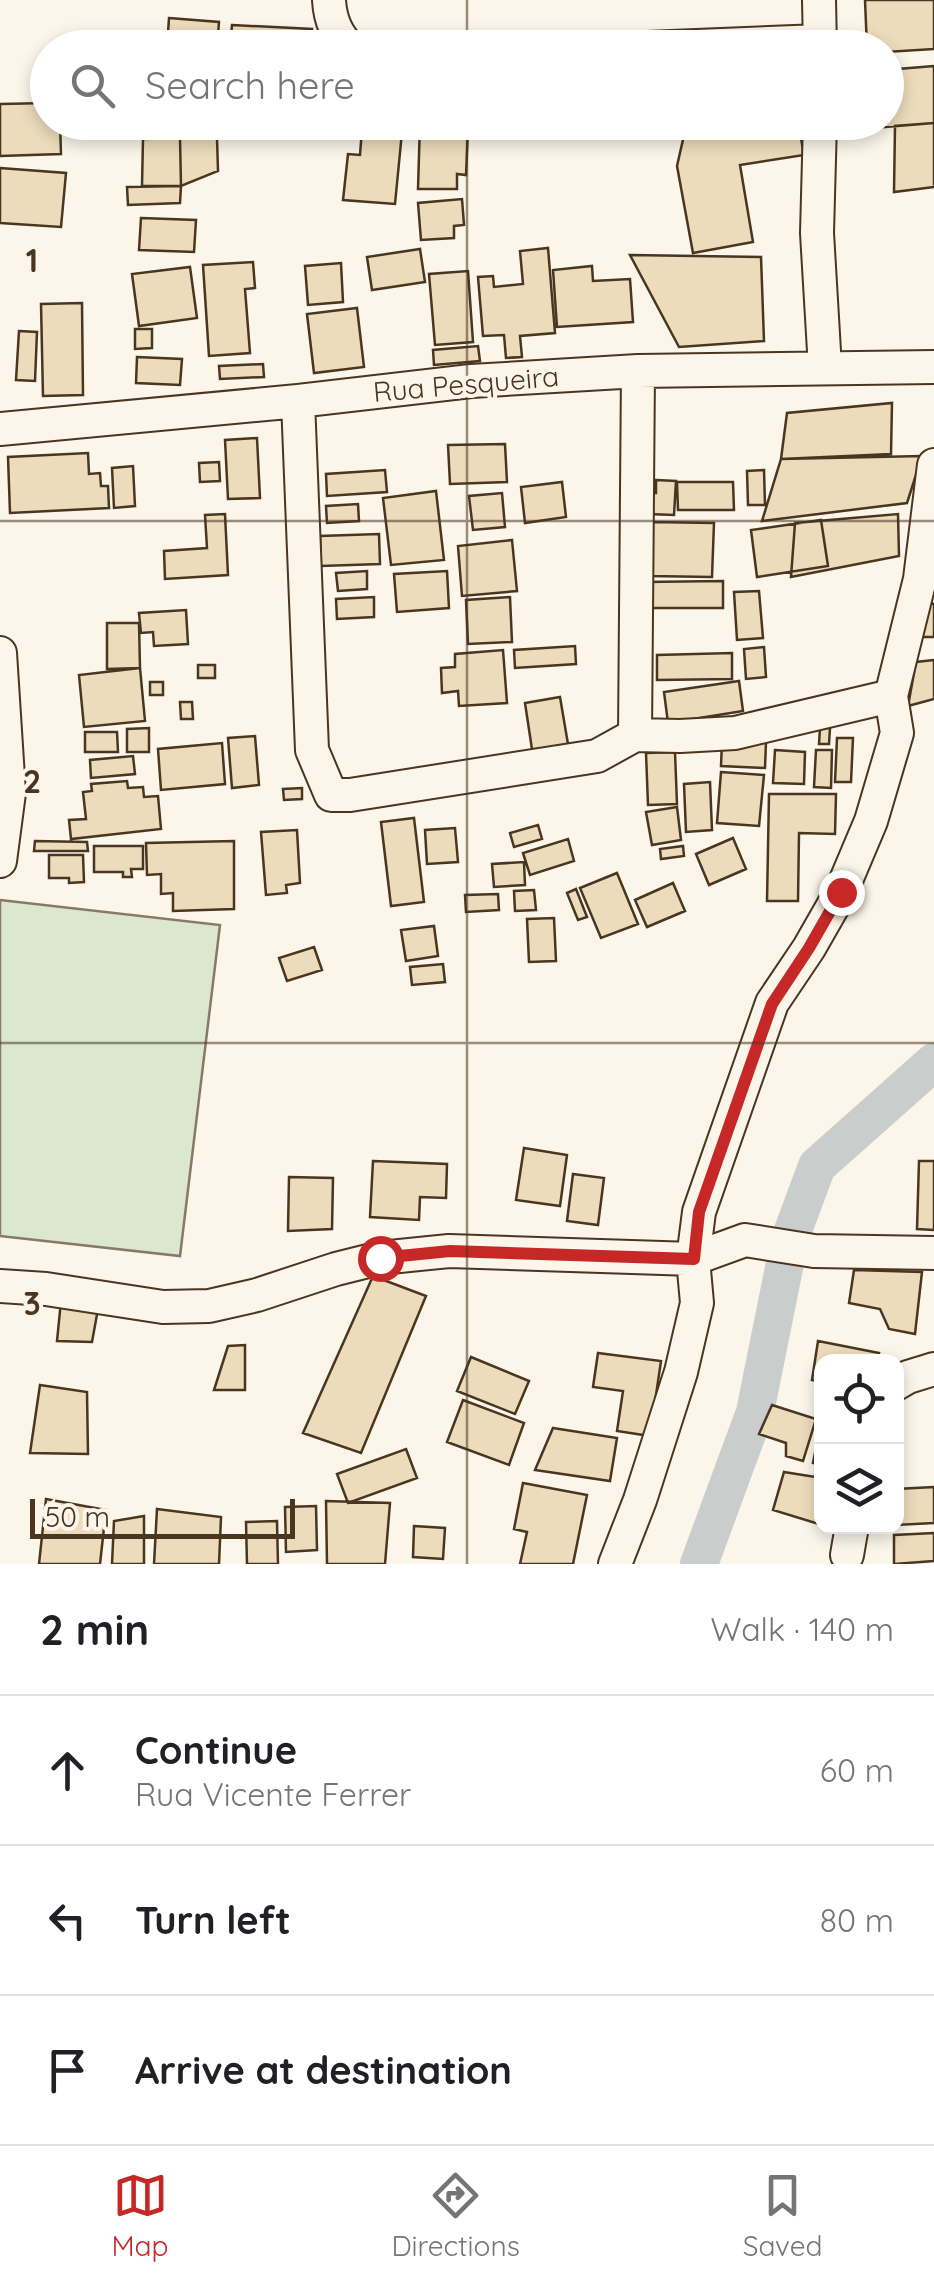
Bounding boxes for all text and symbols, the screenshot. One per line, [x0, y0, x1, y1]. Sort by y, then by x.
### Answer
search box [30, 30, 904, 140]
icon: search [65, 58, 120, 113]
text: Search here [145, 61, 355, 109]
text: 1 [26, 240, 38, 280]
street label: Rua Pesqueira [372, 358, 560, 409]
text: 2 [23, 761, 41, 801]
route end [819, 870, 865, 916]
route start [358, 1236, 404, 1282]
text: 3 [23, 1283, 41, 1323]
map controls [814, 1354, 904, 1534]
button: locate [814, 1354, 904, 1444]
button: layers [814, 1444, 904, 1534]
scale bar [30, 1494, 295, 1538]
text: 50 m [45, 1499, 110, 1534]
text: 2 min [40, 1603, 149, 1656]
text: Walk · 140 m [711, 1609, 894, 1649]
text: Continue [135, 1726, 297, 1774]
icon: ahead [40, 1743, 95, 1798]
text: 60 m [820, 1750, 894, 1790]
text: Rua Vicente Ferrer [135, 1774, 411, 1814]
icon: left [40, 1893, 95, 1948]
text: Turn left [135, 1896, 291, 1944]
text: 80 m [820, 1900, 894, 1940]
icon: arrive [40, 2043, 95, 2098]
text: Arrive at destination [135, 2046, 512, 2094]
tab: Map [111, 2168, 169, 2263]
tab: Directions [391, 2168, 520, 2263]
tab: Saved [743, 2168, 823, 2263]

